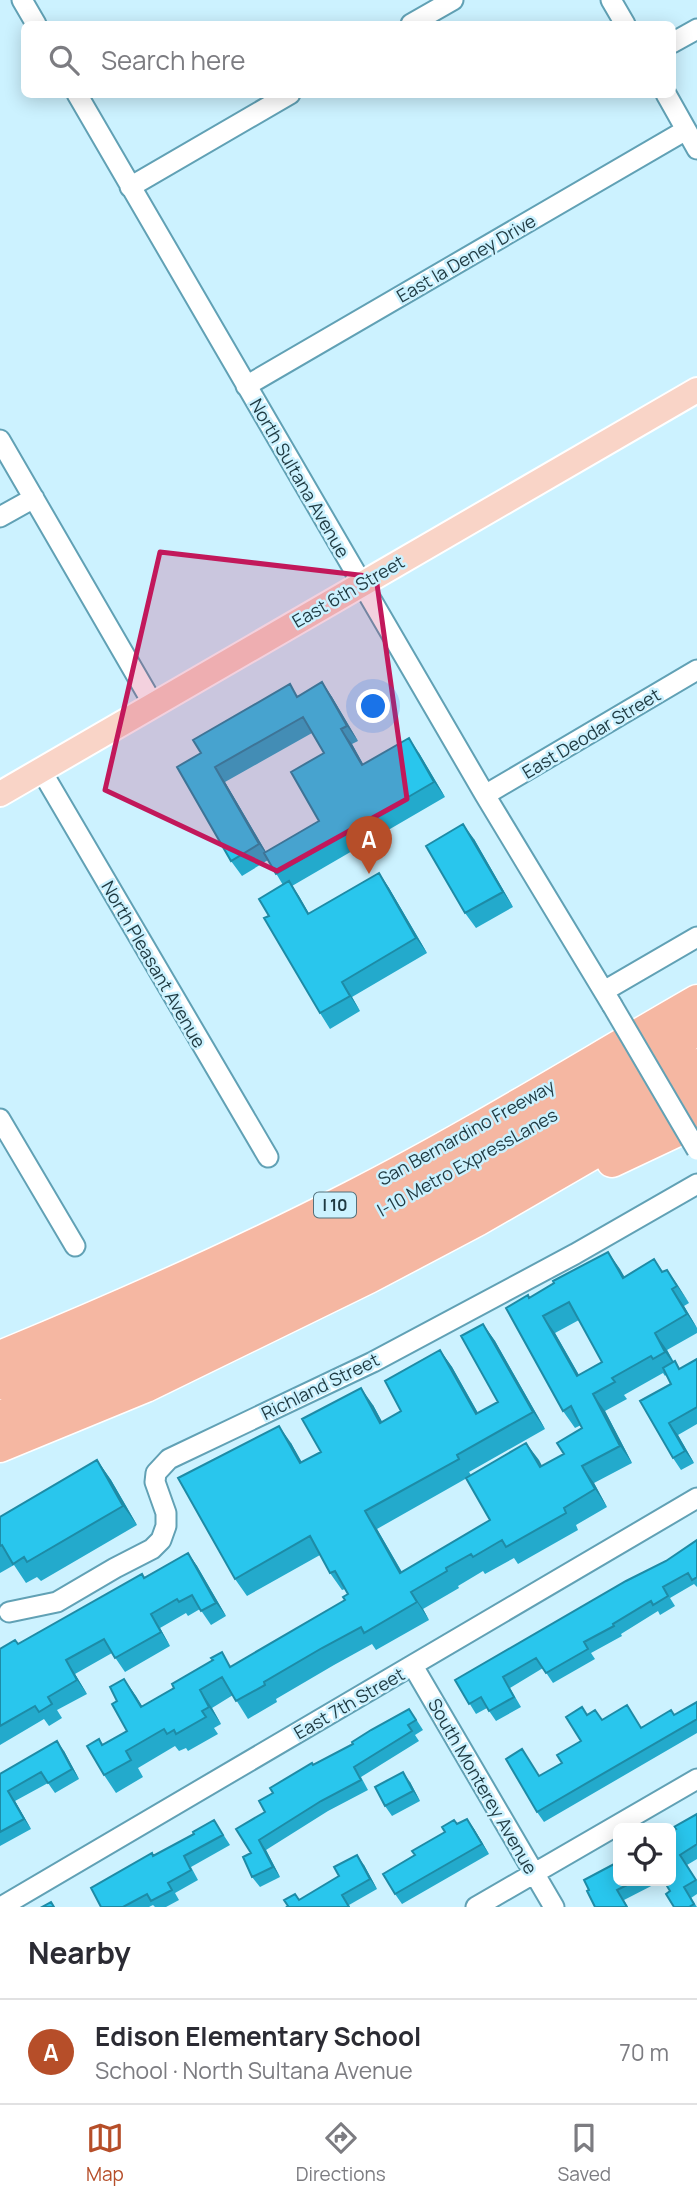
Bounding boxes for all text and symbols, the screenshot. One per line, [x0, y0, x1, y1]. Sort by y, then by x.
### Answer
search box [21, 21, 676, 98]
icon: search [45, 41, 83, 79]
text: Search here [101, 42, 246, 78]
street label: East la Deney Drive [392, 208, 540, 308]
street label: North Sultana Avenue [245, 394, 355, 562]
street label: East 6th Street [287, 549, 409, 633]
street label: East Deodar Street [517, 682, 665, 784]
your location [356, 689, 390, 723]
pin: A [346, 816, 392, 874]
street label: North Pleasant Avenue [96, 876, 212, 1052]
street label: San Bernardino Freeway [373, 1073, 559, 1191]
street label: I-10 Metro ExpressLanes [373, 1102, 561, 1222]
road number: I 10 [314, 1192, 356, 1218]
street label: Richland Street [257, 1347, 383, 1425]
street label: East 7th Street [289, 1662, 409, 1744]
street label: South Monterey Avenue [423, 1694, 543, 1878]
map controls [613, 1823, 676, 1886]
button: locate [613, 1823, 676, 1886]
text: Nearby [28, 1932, 131, 1973]
text: Edison Elementary School [95, 2018, 421, 2054]
text: A [43, 2036, 59, 2068]
text: 70 m [619, 2036, 669, 2068]
text: School · North Sultana Avenue [95, 2054, 413, 2086]
tab: Map [86, 2119, 124, 2187]
tab: Directions [296, 2119, 386, 2187]
tab: Saved [558, 2119, 611, 2187]

